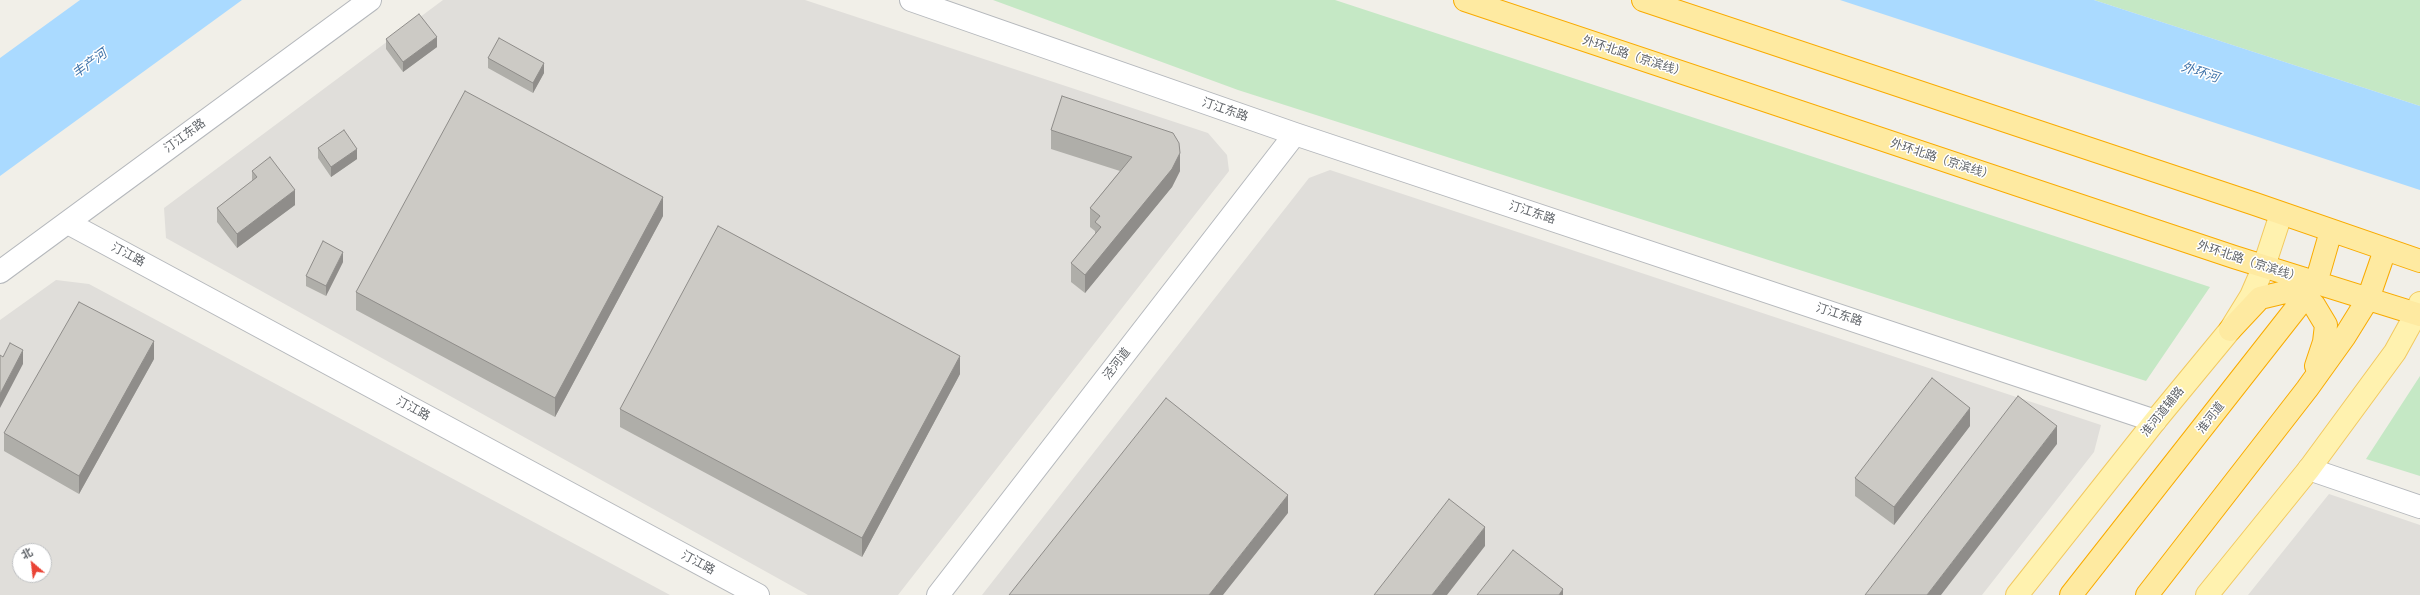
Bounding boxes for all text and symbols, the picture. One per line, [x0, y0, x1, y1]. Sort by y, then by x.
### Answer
street label: 外环北路（京滨线） [1580, 33, 1688, 81]
water label: 丰产河 [70, 46, 110, 82]
water label: 外环河 [2179, 60, 2221, 86]
street label: 汀江东路 [1200, 95, 1250, 125]
street label: 汀江东路 [161, 116, 209, 156]
street label: 外环北路（京滨线） [1888, 136, 1996, 184]
street label: 汀江东路 [1507, 199, 1557, 227]
street label: 外环北路（京滨线） [2195, 238, 2303, 286]
street label: 汀江路 [109, 240, 147, 270]
street label: 汀江东路 [1814, 301, 1864, 329]
street label: 泾河道 [1100, 345, 1134, 383]
street label: 淮河道辅路 [2139, 384, 2187, 440]
street label: 汀江路 [394, 394, 432, 424]
street label: 淮河道 [2194, 399, 2228, 437]
north arrow [12, 543, 52, 583]
text: 北 [19, 545, 35, 562]
street label: 汀江路 [679, 548, 717, 578]

